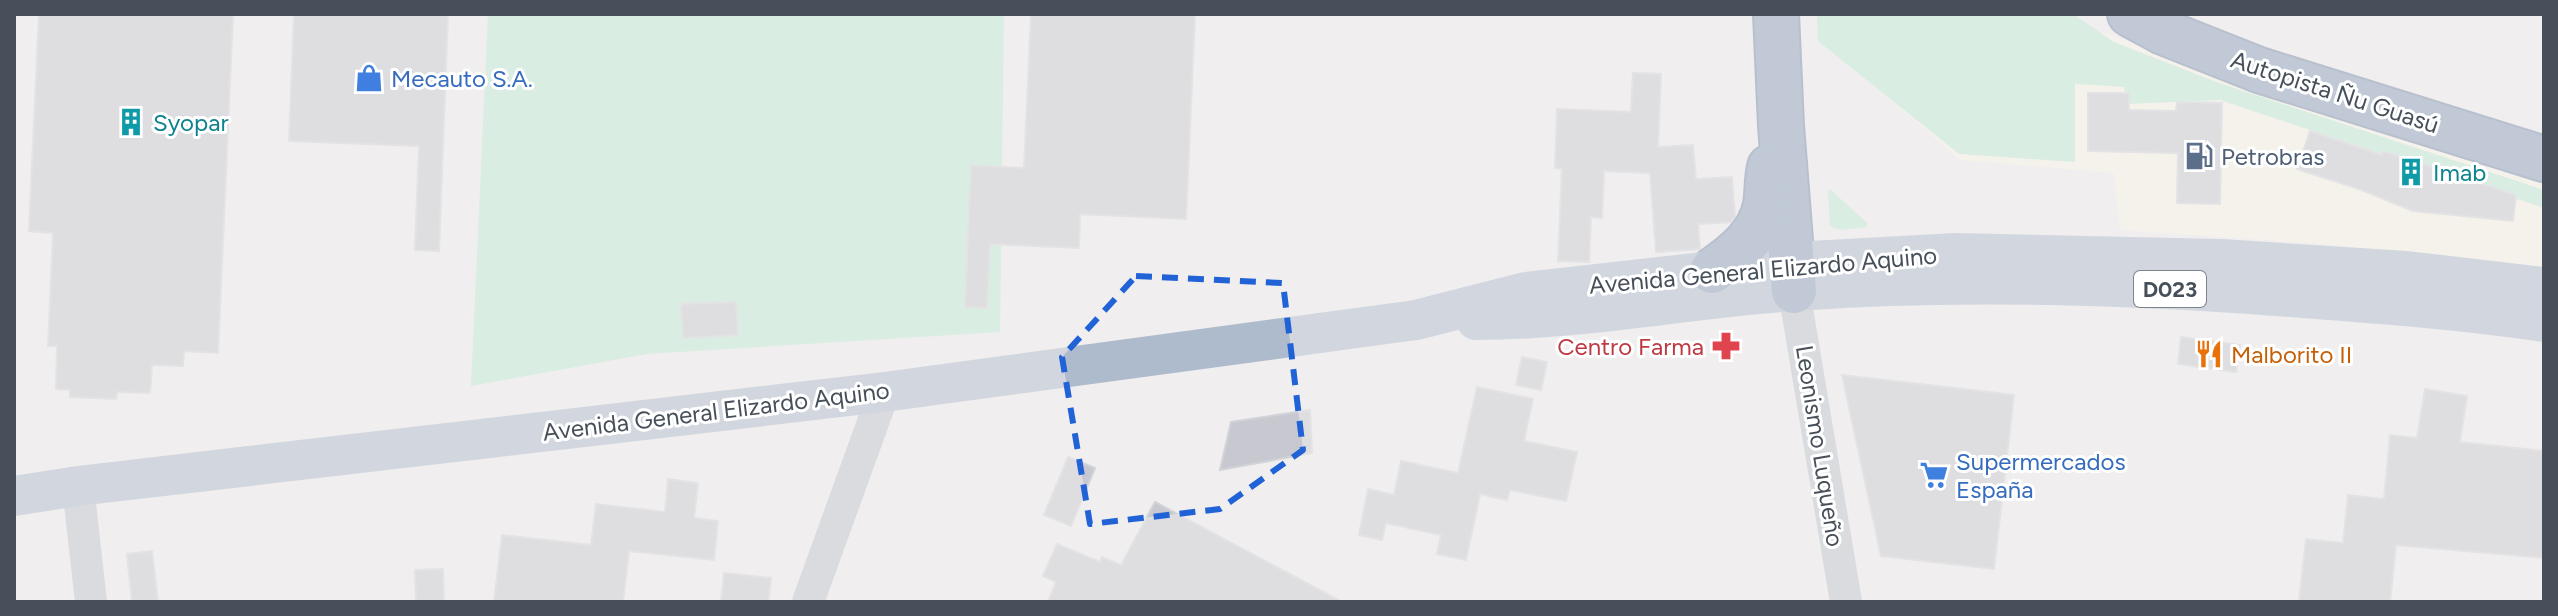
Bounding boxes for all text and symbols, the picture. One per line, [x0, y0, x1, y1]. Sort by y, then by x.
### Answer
street label: Autopista Ñu Guasú [2227, 45, 2443, 139]
shop icon: Mecauto S.A. [354, 63, 384, 93]
place label: Mecauto S.A. [391, 64, 533, 93]
building icon: Syopar [116, 107, 146, 137]
place label: Syopar [153, 108, 229, 137]
fuel station icon: Petrobras [2184, 141, 2214, 171]
place label: Petrobras [2221, 142, 2324, 171]
building icon: Imab [2396, 157, 2426, 187]
place label: Imab [2433, 158, 2486, 187]
street label: Avenida General Elizardo Aquino [1588, 240, 1938, 300]
road number: D023 [2134, 271, 2206, 307]
pharmacy icon: Centro Farma [1711, 331, 1741, 361]
place label: Centro Farma [1557, 332, 1704, 361]
restaurant icon: Malborito II [2194, 339, 2224, 369]
place label: Malborito II [2231, 340, 2352, 369]
street label: Leonismo Luqueño [1790, 343, 1850, 549]
street label: Avenida General Elizardo Aquino [541, 375, 891, 447]
place label: Supermercados España [1956, 447, 2126, 504]
supermarket icon: Supermercados España [1919, 460, 1949, 490]

